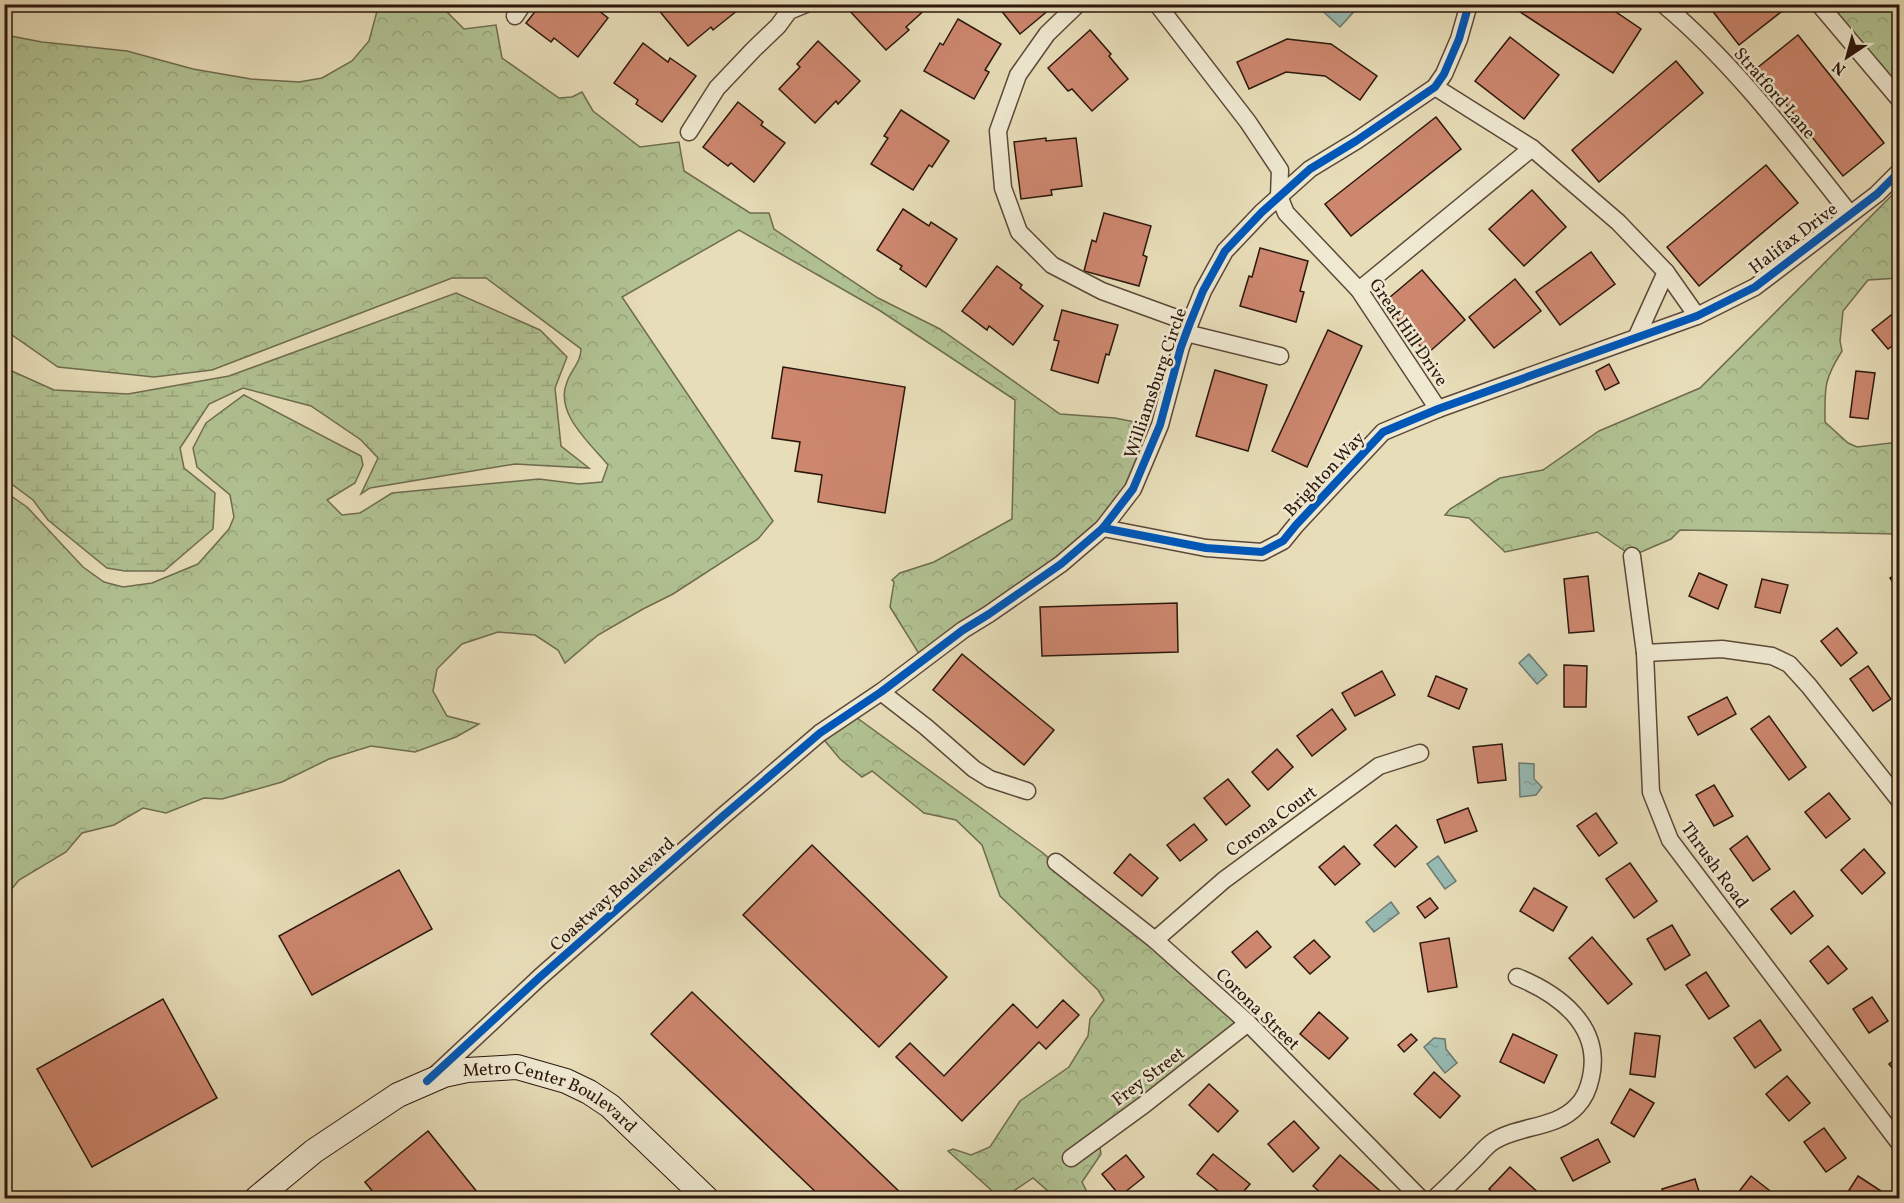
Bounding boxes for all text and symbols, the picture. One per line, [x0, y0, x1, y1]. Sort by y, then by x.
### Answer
north arrow [1817, 27, 1877, 87]
street label: Stratford Lane [1727, 43, 1821, 145]
text: N [1828, 55, 1851, 80]
street label: Halifax Drive [1744, 198, 1843, 281]
street label: Great Hill Drive [1362, 274, 1453, 392]
street label: Williamsburg Circle [1119, 305, 1194, 462]
street label: Brighton Way [1279, 427, 1371, 523]
street label: Corona Court [1221, 781, 1323, 864]
street label: Thrush Road [1674, 818, 1754, 914]
street label: Coastway Boulevard [545, 832, 681, 958]
street label: Corona Street [1209, 963, 1305, 1057]
street label: Frey Street [1107, 1042, 1191, 1113]
street label: Metro Center Boulevard [462, 1056, 642, 1139]

